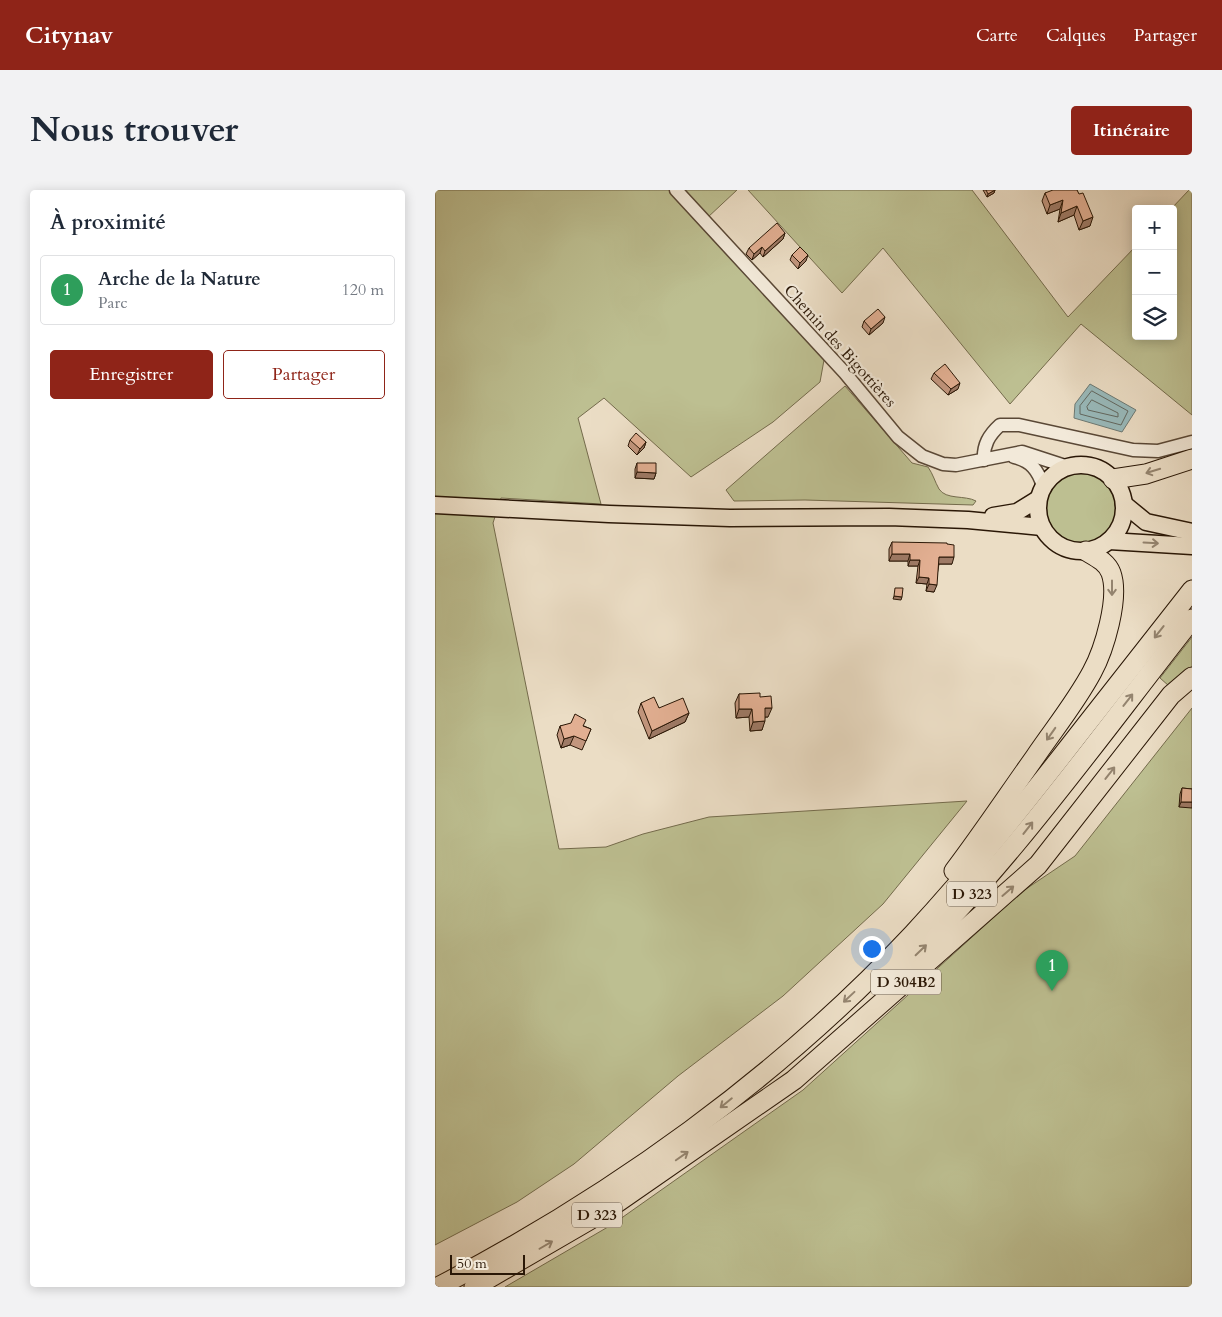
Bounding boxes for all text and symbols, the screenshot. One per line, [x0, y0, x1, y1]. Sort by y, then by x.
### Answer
text: Citynav [25, 19, 113, 52]
text: Carte [976, 23, 1018, 48]
text: Calques [1046, 23, 1106, 48]
text: Partager [1134, 23, 1197, 48]
text: Nous trouver [30, 106, 238, 154]
button: Itinéraire [1071, 106, 1192, 155]
map controls [1132, 205, 1177, 340]
button: + [1132, 205, 1177, 250]
text: À proximité [50, 208, 166, 237]
button: − [1132, 250, 1177, 295]
text: Arche de la Nature [98, 266, 261, 292]
text: 1 [63, 279, 71, 301]
text: 120 m [342, 279, 384, 301]
street label: Chemin des Bigottières [779, 280, 901, 412]
text: Parc [98, 292, 128, 314]
button: layers [1132, 295, 1177, 340]
button: Enregistrer [50, 350, 213, 399]
button: Partager [223, 350, 385, 399]
one-way arrow [1146, 467, 1162, 477]
one-way arrow [1142, 539, 1158, 548]
one-way arrow [1107, 579, 1117, 595]
one-way arrow [1154, 625, 1164, 639]
one-way arrow [1123, 693, 1133, 707]
one-way arrow [1046, 727, 1056, 741]
one-way arrow [1105, 767, 1116, 780]
one-way arrow [1023, 821, 1033, 835]
road number: D 323 [947, 882, 997, 906]
one-way arrow [1001, 886, 1014, 897]
your location [859, 936, 885, 962]
one-way arrow [914, 944, 927, 956]
pin: 1 [1036, 950, 1068, 991]
road number: D 304B2 [871, 970, 941, 994]
one-way arrow [842, 991, 855, 1003]
one-way arrow [720, 1097, 733, 1108]
one-way arrow [675, 1151, 689, 1161]
road number: D 323 [572, 1202, 622, 1228]
one-way arrow [539, 1239, 553, 1249]
scale bar [450, 1252, 525, 1275]
text: 50 m [457, 1254, 487, 1273]

